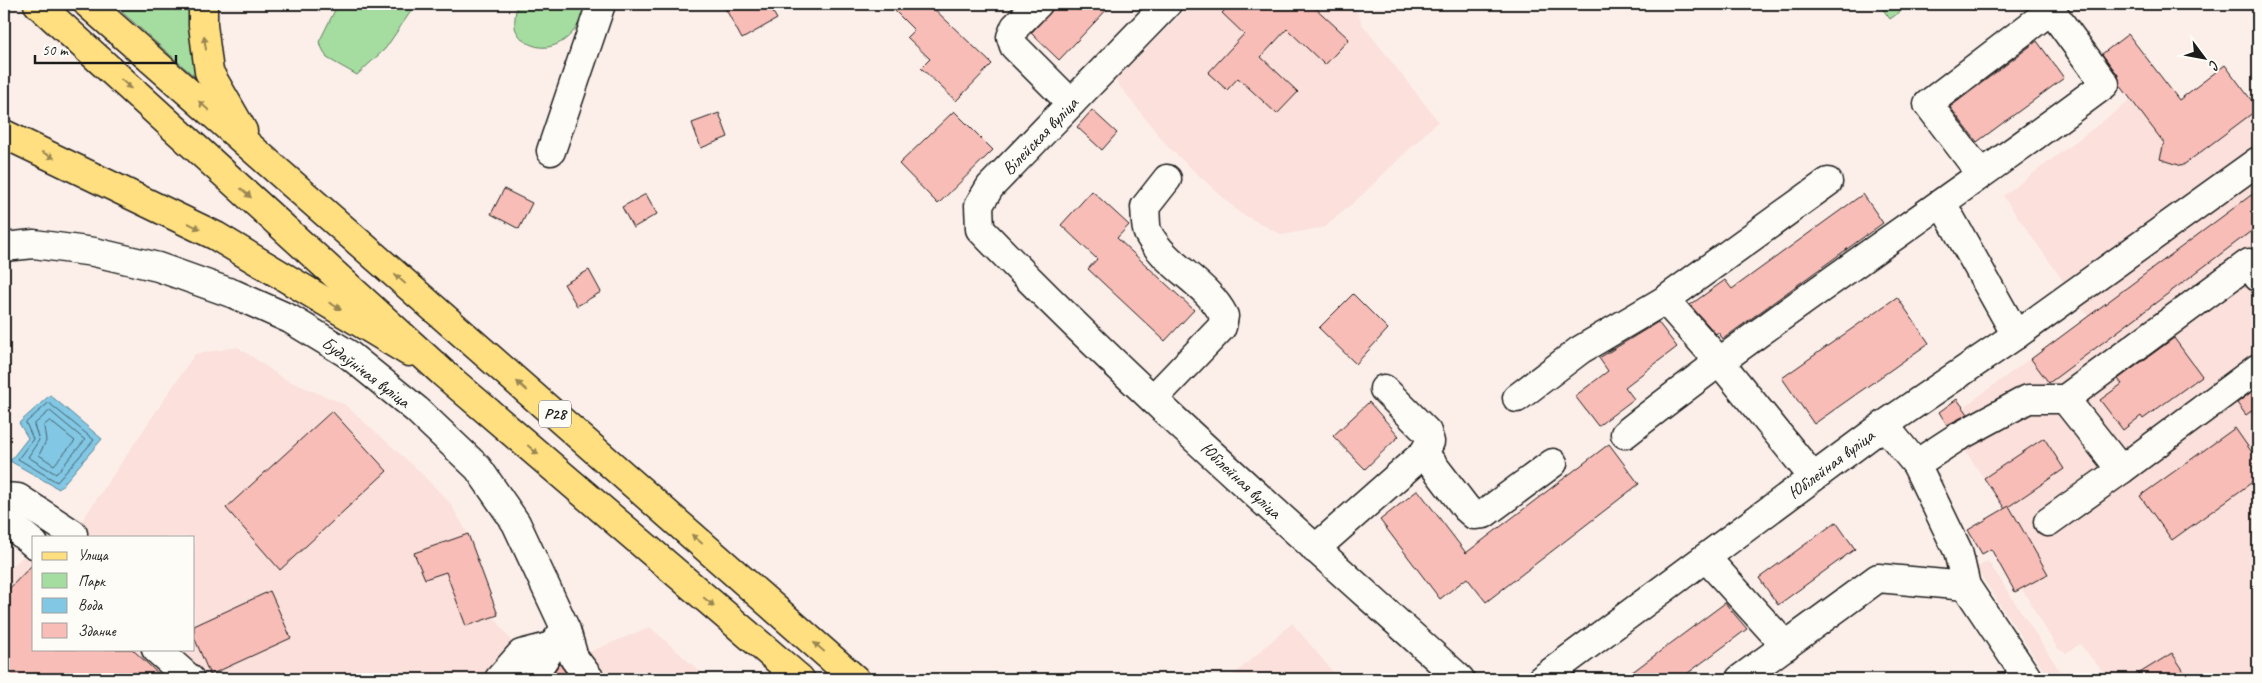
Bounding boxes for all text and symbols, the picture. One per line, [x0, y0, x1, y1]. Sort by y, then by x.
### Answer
scale bar [35, 32, 176, 64]
north arrow [2180, 32, 2230, 82]
one-way arrow [201, 35, 209, 51]
text: 50 m [42, 41, 69, 60]
text: С [2204, 57, 2224, 74]
one-way arrow [119, 78, 131, 90]
street label: Вілейская вуліца [997, 92, 1083, 180]
one-way arrow [198, 101, 210, 112]
one-way arrow [41, 151, 55, 159]
one-way arrow [239, 187, 251, 199]
one-way arrow [187, 222, 201, 230]
one-way arrow [394, 273, 407, 284]
one-way arrow [328, 302, 343, 310]
street label: Будаўнічая вуліца [317, 332, 416, 413]
one-way arrow [517, 380, 529, 392]
road number: Р28 [539, 400, 571, 428]
street label: Юбілейная вуліца [1783, 424, 1879, 504]
street label: Юбілейная вуліца [1196, 437, 1287, 524]
one-way arrow [526, 445, 539, 456]
one-way arrow [690, 534, 703, 545]
legend [32, 536, 195, 650]
text: Улица [78, 546, 109, 565]
text: Парк [78, 572, 106, 591]
text: Вода [78, 596, 103, 615]
one-way arrow [703, 596, 716, 607]
text: Здание [78, 622, 117, 641]
one-way arrow [813, 641, 825, 653]

